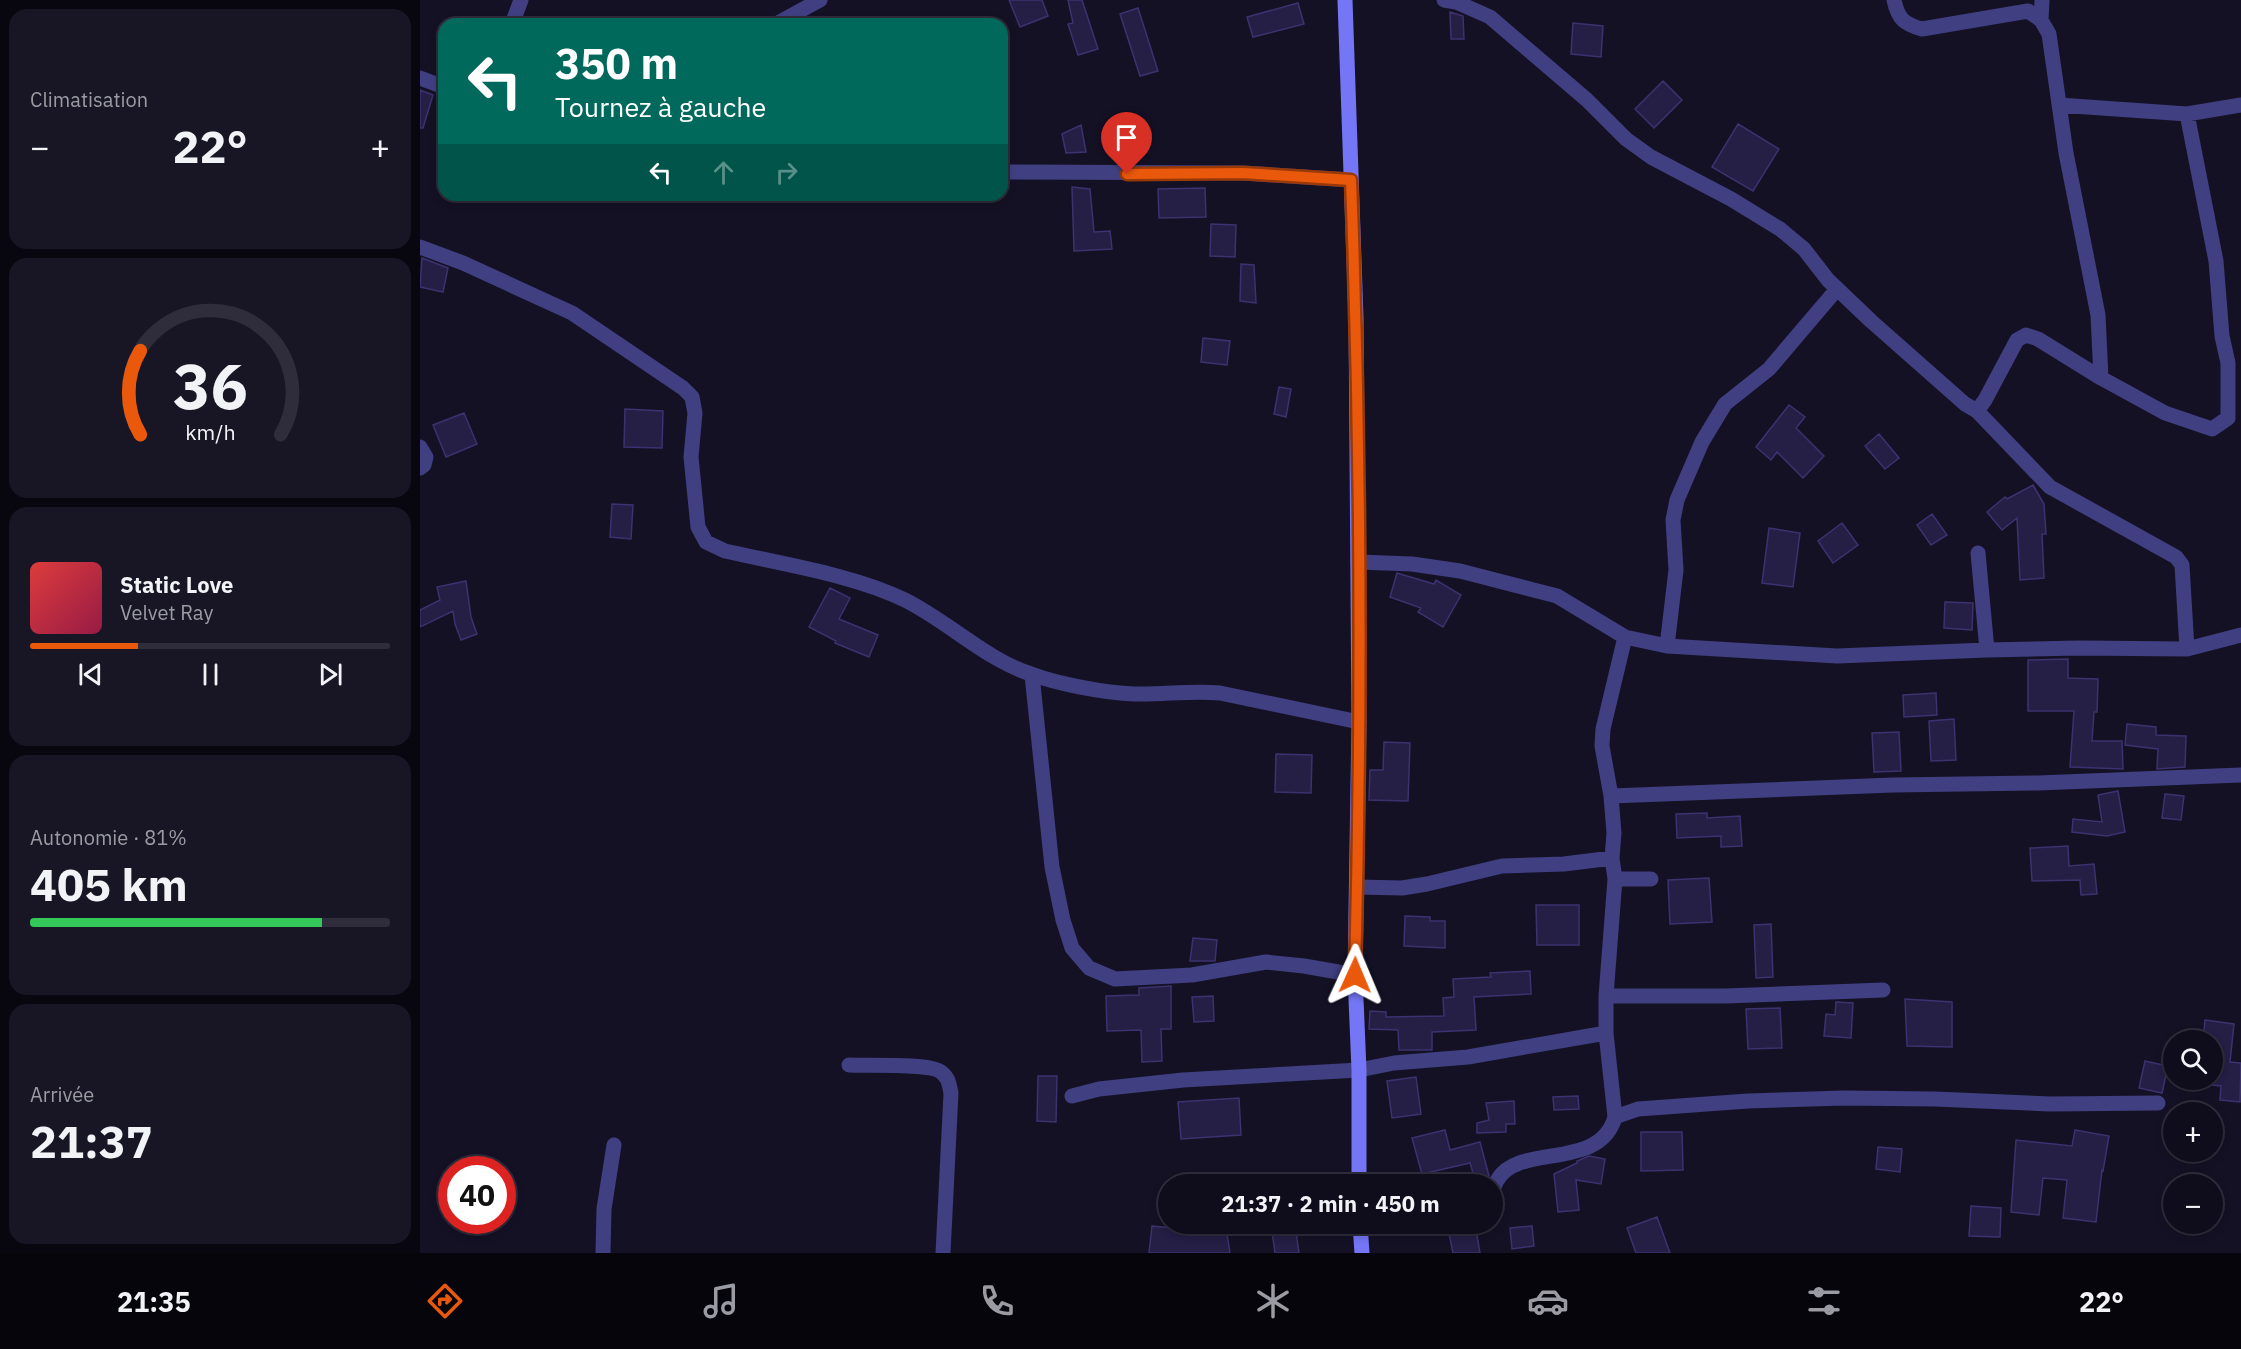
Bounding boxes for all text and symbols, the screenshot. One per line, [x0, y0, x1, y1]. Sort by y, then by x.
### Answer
text: 350 m [555, 36, 678, 91]
icon: left [456, 42, 534, 120]
text: Climatisation [30, 86, 148, 113]
text: Tournez à gauche [555, 89, 766, 124]
pin [1101, 112, 1152, 174]
text: 22° [172, 117, 248, 175]
icon: arrive [1110, 121, 1143, 154]
text: − [30, 125, 50, 168]
text: + [370, 125, 390, 168]
icon: left [644, 156, 677, 189]
icon: ahead [707, 156, 740, 189]
icon: right [770, 156, 803, 189]
text: 36 [173, 345, 247, 426]
text: km/h [185, 418, 235, 446]
text: Static Love [120, 570, 233, 599]
text: Velvet Ray [120, 599, 213, 626]
icon: previous [74, 658, 107, 691]
icon: pause [194, 658, 227, 691]
icon: next [314, 658, 347, 691]
text: Autonomie · 81% [30, 824, 187, 851]
text: 405 km [30, 855, 188, 913]
position arrow [1323, 943, 1387, 1007]
map controls [2163, 1030, 2223, 1234]
button: search [2163, 1030, 2223, 1090]
text: Arrivée [30, 1081, 94, 1108]
button: + [2163, 1102, 2223, 1162]
text: 21:37 [30, 1112, 153, 1170]
speed limit sign: 40 [438, 1156, 516, 1234]
button: − [2163, 1174, 2223, 1234]
text: 21:37 · 2 min · 450 m [1221, 1189, 1440, 1218]
icon: directions [424, 1280, 466, 1322]
icon: music [700, 1280, 742, 1322]
icon: phone [976, 1280, 1018, 1322]
icon: climate [1252, 1280, 1294, 1322]
icon: car [1527, 1280, 1569, 1322]
icon: filters [1803, 1280, 1845, 1322]
text: 21:35 [117, 1284, 191, 1319]
text: 22° [2079, 1284, 2124, 1319]

